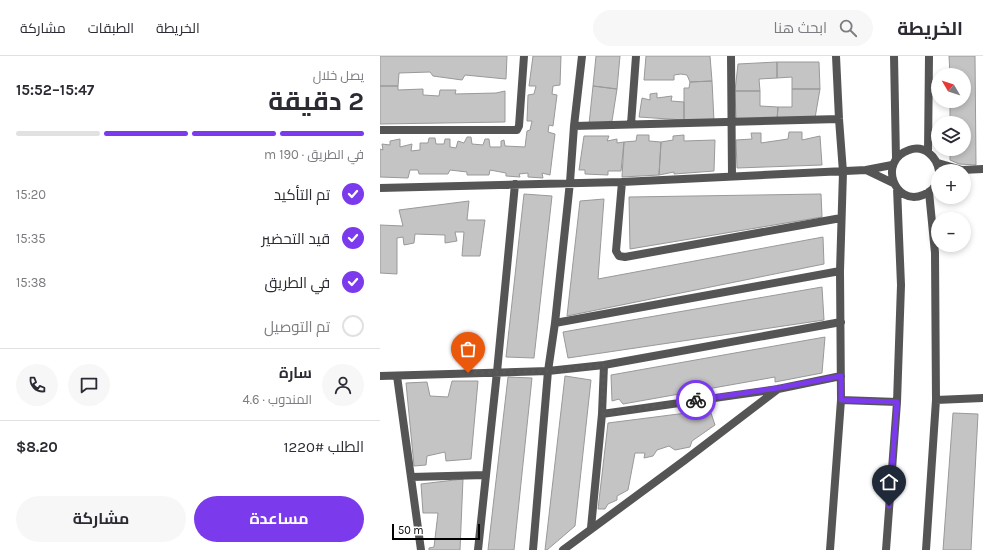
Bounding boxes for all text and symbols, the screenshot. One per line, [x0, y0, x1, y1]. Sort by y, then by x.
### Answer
search box [593, 10, 873, 46]
icon: search [837, 17, 859, 39]
text: الخريطة [897, 18, 963, 40]
text: ابحث هنا [773, 19, 827, 37]
text: مشاركة [20, 20, 66, 37]
text: الطبقات [88, 20, 134, 37]
text: الخريطة [156, 20, 200, 37]
text: يصل خلال [313, 68, 364, 83]
north arrow [931, 68, 971, 108]
map controls [931, 68, 971, 252]
text: 15:47–15:52 [16, 81, 94, 99]
text: 2 دقيقة [268, 86, 364, 117]
button: layers [931, 116, 971, 156]
text: في الطريق · 190 m [264, 147, 364, 162]
button: + [931, 164, 971, 204]
icon: check [342, 183, 364, 205]
text: تم التأكيد [274, 186, 330, 204]
text: 15:20 [16, 187, 46, 202]
button: − [931, 212, 971, 252]
icon: check [342, 227, 364, 249]
text: قيد التحضير [262, 230, 330, 248]
text: 15:35 [16, 231, 46, 246]
icon: check [342, 271, 364, 293]
text: في الطريق [265, 274, 330, 292]
text: 15:38 [16, 275, 46, 290]
text: تم التوصيل [264, 318, 330, 336]
pin [451, 332, 485, 373]
icon: bag [457, 338, 479, 360]
button: phone [16, 364, 58, 406]
button: chat [68, 364, 110, 406]
text: سارة [279, 364, 312, 382]
button: person [322, 364, 364, 406]
courier [676, 380, 716, 420]
icon: bike [685, 389, 707, 411]
text: المندوب · 4.6 [242, 392, 312, 407]
text: $8.20 [16, 438, 58, 456]
text: الطلب #1220 [284, 438, 364, 456]
pin [872, 465, 906, 506]
icon: home [878, 471, 900, 493]
button: مشاركة [16, 496, 186, 542]
button: مساعدة [194, 496, 364, 542]
scale bar [392, 522, 480, 541]
text: 50 m [398, 524, 424, 537]

